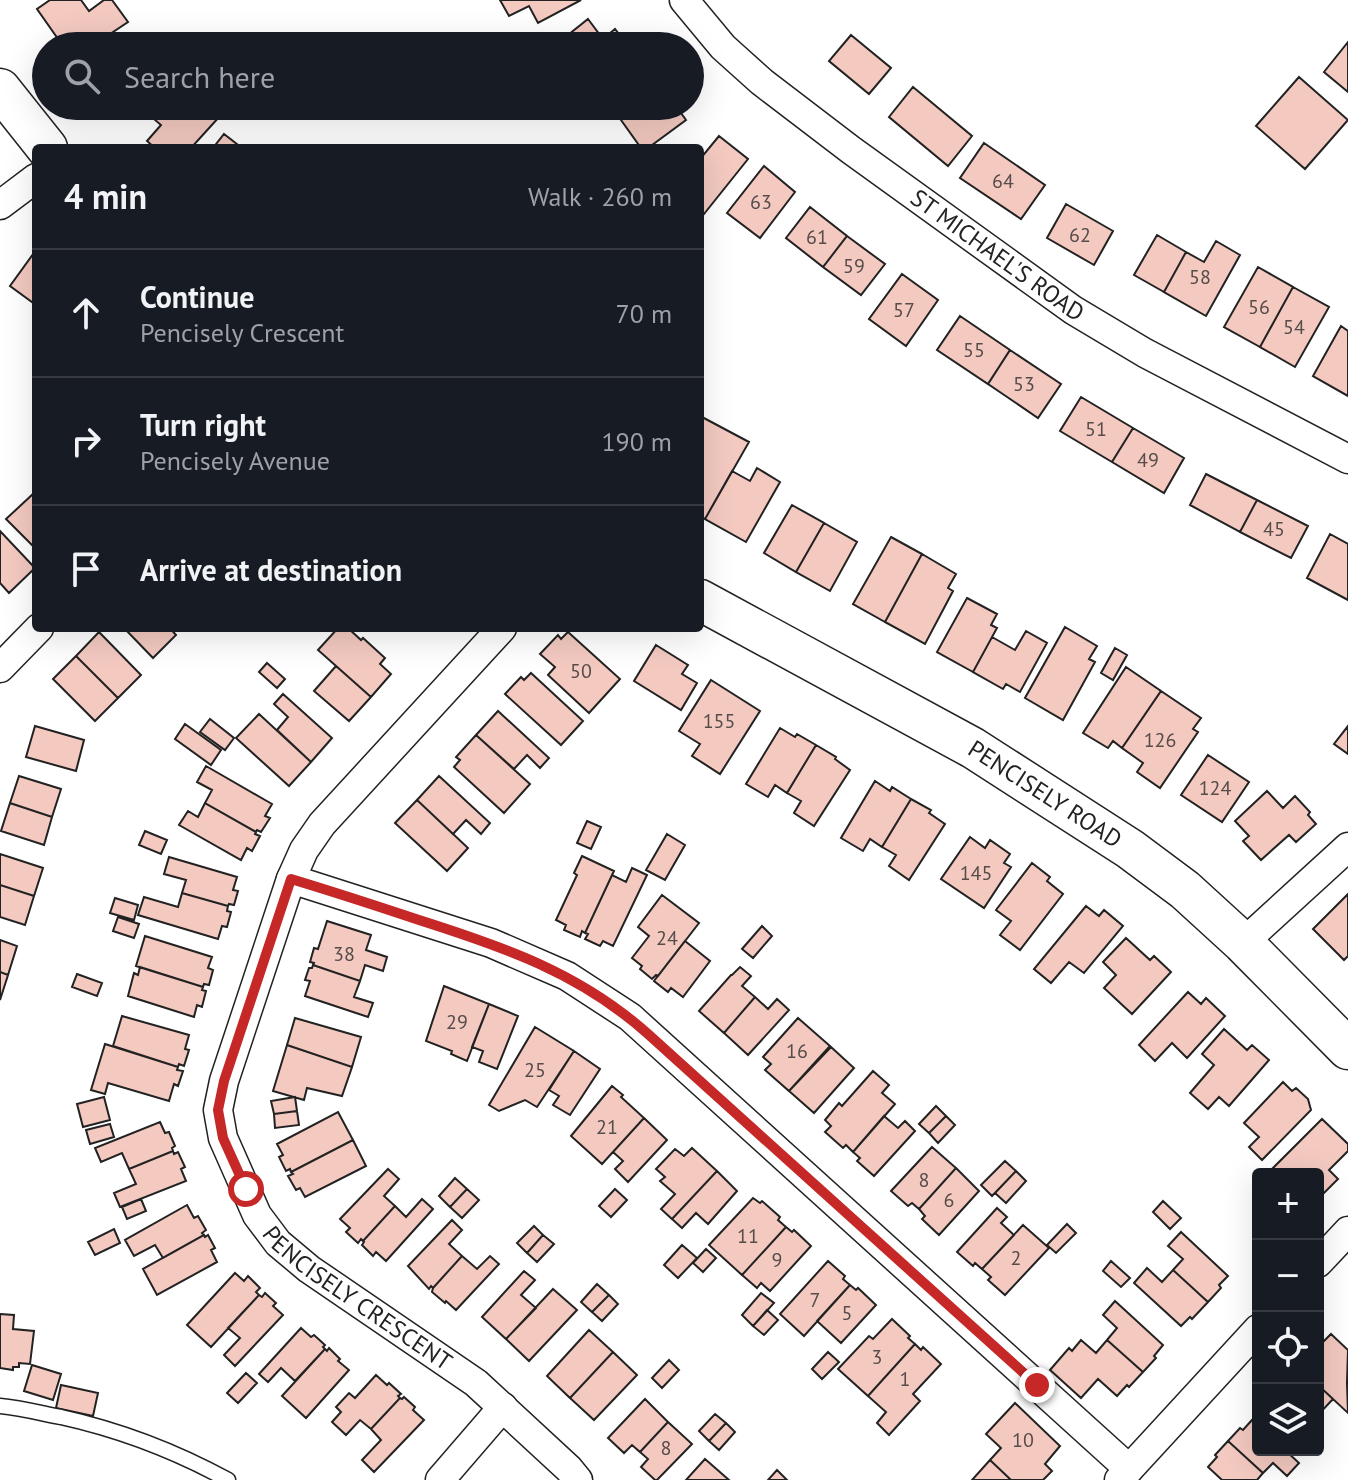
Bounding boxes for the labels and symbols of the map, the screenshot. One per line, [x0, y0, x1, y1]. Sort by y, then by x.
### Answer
house number: 64 [992, 168, 1014, 194]
street label: ST MICHAEL'S ROAD [905, 182, 1090, 328]
house number: 63 [750, 189, 772, 215]
house number: 62 [1069, 222, 1091, 248]
house number: 61 [806, 224, 828, 250]
house number: 59 [843, 253, 865, 279]
house number: 58 [1189, 264, 1211, 290]
house number: 56 [1248, 294, 1270, 320]
house number: 57 [893, 297, 915, 323]
house number: 54 [1283, 314, 1305, 340]
house number: 55 [963, 337, 985, 363]
house number: 53 [1013, 371, 1035, 397]
house number: 51 [1085, 416, 1107, 442]
house number: 49 [1137, 447, 1159, 473]
house number: 45 [1263, 516, 1285, 542]
house number: 50 [570, 658, 592, 684]
house number: 155 [703, 708, 735, 734]
house number: 126 [1144, 727, 1176, 753]
street label: PENCISELY ROAD [962, 733, 1128, 855]
house number: 124 [1199, 775, 1231, 801]
house number: 145 [960, 860, 992, 886]
house number: 24 [656, 925, 678, 951]
house number: 38 [333, 941, 355, 967]
house number: 29 [446, 1009, 468, 1035]
house number: 16 [786, 1038, 808, 1064]
house number: 25 [524, 1057, 546, 1083]
house number: 21 [596, 1114, 618, 1140]
house number: 8 [919, 1167, 929, 1193]
route start [228, 1171, 264, 1207]
house number: 6 [944, 1187, 954, 1213]
street label: PENCISELY CRESCENT [256, 1220, 458, 1377]
house number: 11 [737, 1223, 759, 1249]
house number: 2 [1011, 1245, 1021, 1271]
house number: 9 [772, 1247, 782, 1273]
house number: 7 [810, 1287, 820, 1313]
house number: 5 [842, 1300, 852, 1326]
house number: 3 [872, 1344, 882, 1370]
house number: 1 [900, 1366, 910, 1392]
route end [1019, 1367, 1055, 1403]
house number: 10 [1012, 1427, 1034, 1453]
house number: 8 [661, 1435, 671, 1461]

